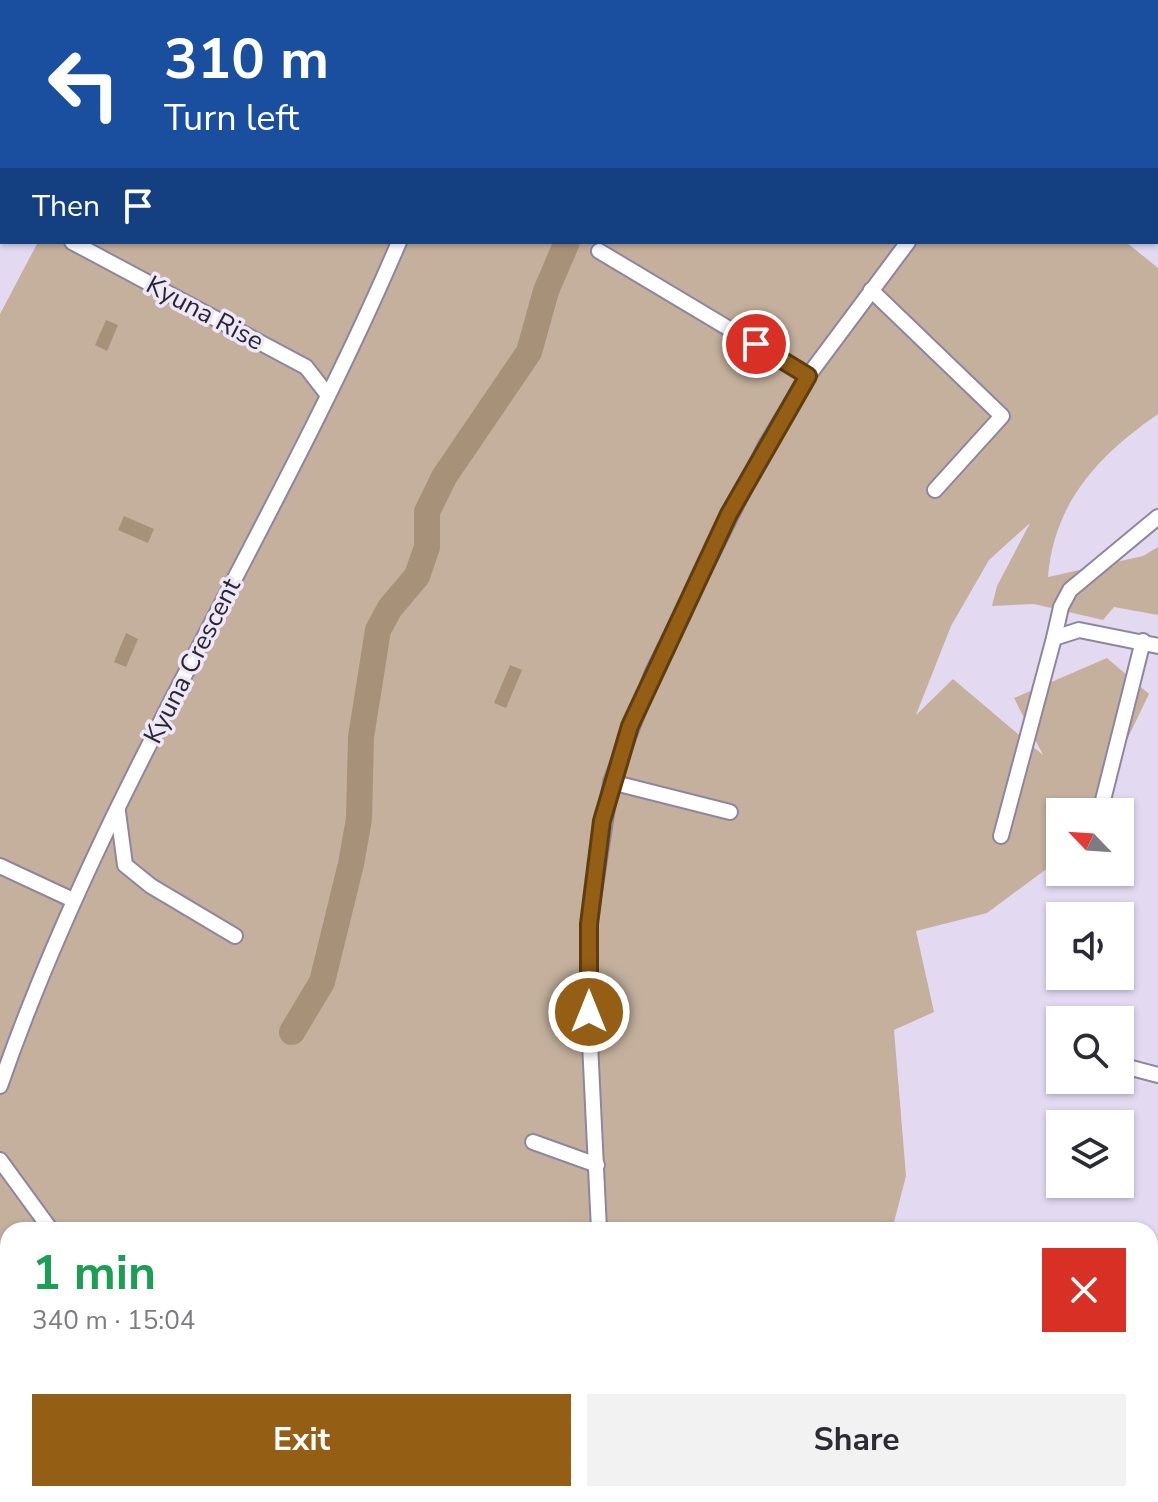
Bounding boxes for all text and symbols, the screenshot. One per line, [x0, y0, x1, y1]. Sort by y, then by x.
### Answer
text: 310 m [164, 21, 329, 98]
icon: left [32, 32, 136, 136]
text: Turn left [164, 94, 299, 143]
icon: arrive [116, 184, 160, 228]
text: Then [32, 186, 100, 227]
street label: Kyuna Rise [140, 267, 270, 359]
pin [722, 310, 790, 378]
icon: arrive [734, 322, 778, 366]
street label: Kyuna Crescent [135, 572, 249, 750]
north arrow [1046, 798, 1134, 886]
map controls [1046, 798, 1134, 1198]
button: sound [1046, 902, 1134, 990]
position arrow [547, 970, 631, 1054]
button: search [1046, 1006, 1134, 1094]
button: layers [1046, 1110, 1134, 1198]
text: 1 min [32, 1240, 156, 1306]
button: close [1042, 1248, 1126, 1332]
text: 340 m · 15:04 [32, 1303, 195, 1338]
button: Exit [32, 1394, 571, 1486]
button: Share [587, 1394, 1126, 1486]

